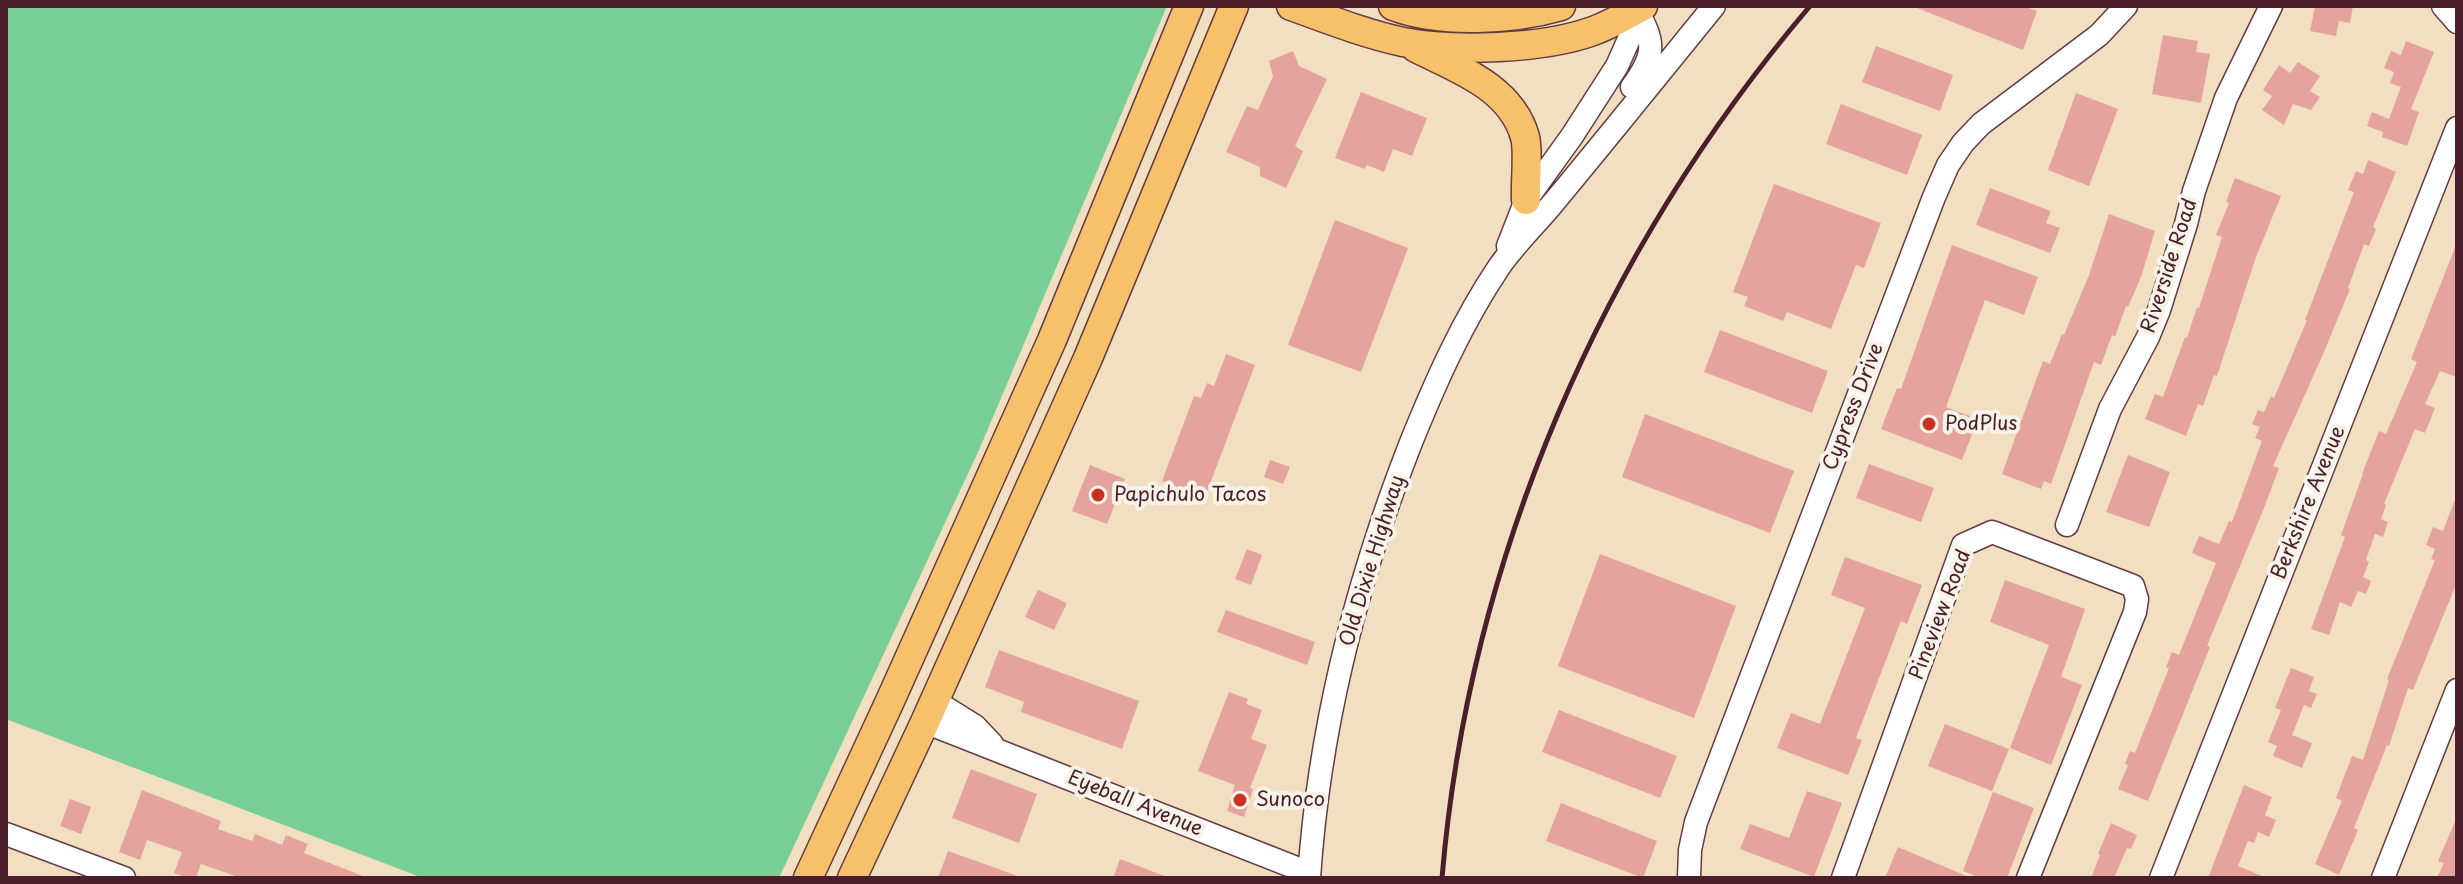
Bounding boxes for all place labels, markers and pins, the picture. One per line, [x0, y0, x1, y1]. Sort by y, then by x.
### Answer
place label: PodPlus [1945, 412, 2017, 436]
marker: PodPlus [1920, 415, 1938, 433]
place label: Papichulo Tacos [1114, 483, 1266, 507]
marker: Papichulo Tacos [1089, 486, 1107, 504]
place label: Sunoco [1256, 788, 1325, 812]
marker: Sunoco [1231, 791, 1249, 809]

